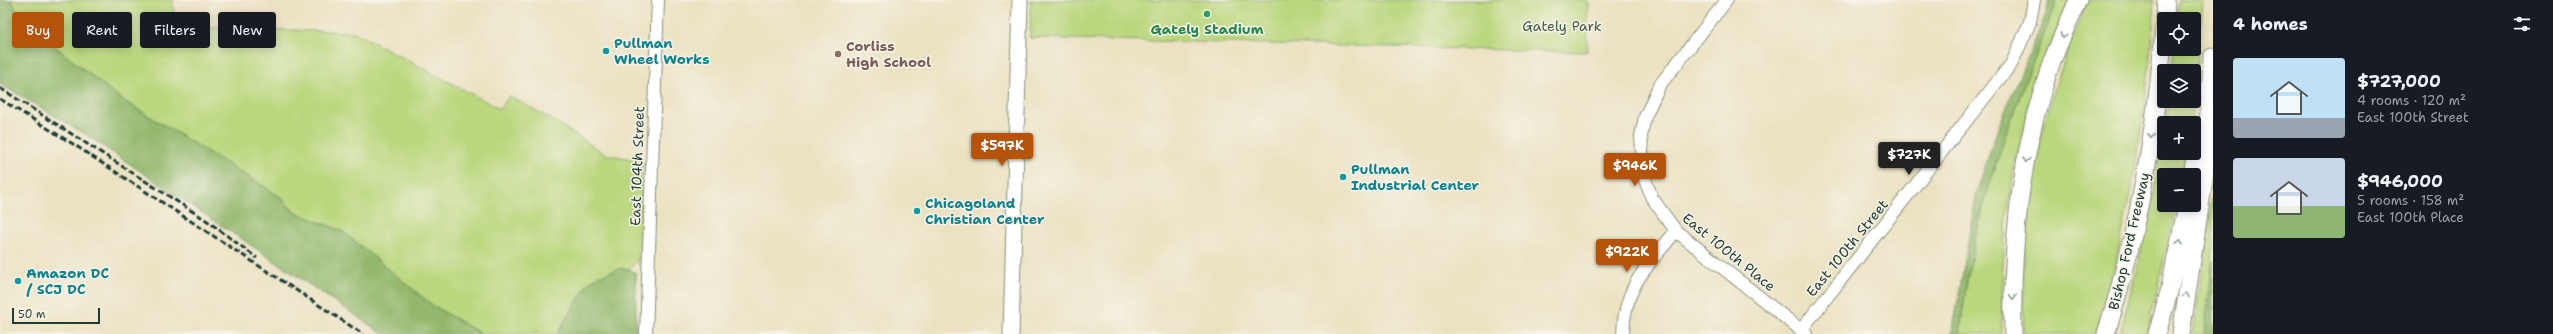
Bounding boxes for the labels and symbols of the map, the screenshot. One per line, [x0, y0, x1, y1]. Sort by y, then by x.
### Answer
marker: Gately Stadium [1202, 9, 1212, 19]
park label: Gately Park [1522, 17, 1602, 35]
place label: Gately Stadium [1151, 20, 1264, 38]
one-way arrow [2059, 32, 2067, 39]
place label: Pullman Wheel Works [614, 34, 710, 68]
place label: Corliss High School [846, 37, 931, 71]
marker: Pullman Wheel Works [601, 46, 611, 56]
marker: Corliss High School [833, 49, 843, 59]
street label: East 104th Street [626, 106, 648, 226]
pin: $597K [974, 133, 1030, 167]
one-way arrow [2147, 133, 2156, 139]
pin: $727K [1881, 142, 1937, 176]
pin: $946K [1607, 153, 1663, 187]
one-way arrow [2023, 157, 2031, 163]
place label: Pullman Industrial Center [1351, 160, 1480, 194]
street label: Bishop Ford Freeway [2104, 170, 2154, 312]
marker: Pullman Industrial Center [1338, 172, 1348, 182]
place label: Chicagoland Christian Center [925, 194, 1045, 228]
street label: East 100th Street [1802, 196, 1892, 300]
marker: Chicagoland Christian Center [912, 206, 922, 216]
street label: East 100th Place [1679, 209, 1779, 295]
pin: $922K [1599, 239, 1655, 273]
one-way arrow [2175, 239, 2183, 245]
place label: Amazon DC / SCJ DC [26, 264, 109, 298]
marker: Amazon DC / SCJ DC [13, 276, 23, 286]
one-way arrow [2181, 292, 2190, 298]
one-way arrow [2009, 294, 2017, 300]
scale bar [12, 306, 100, 325]

